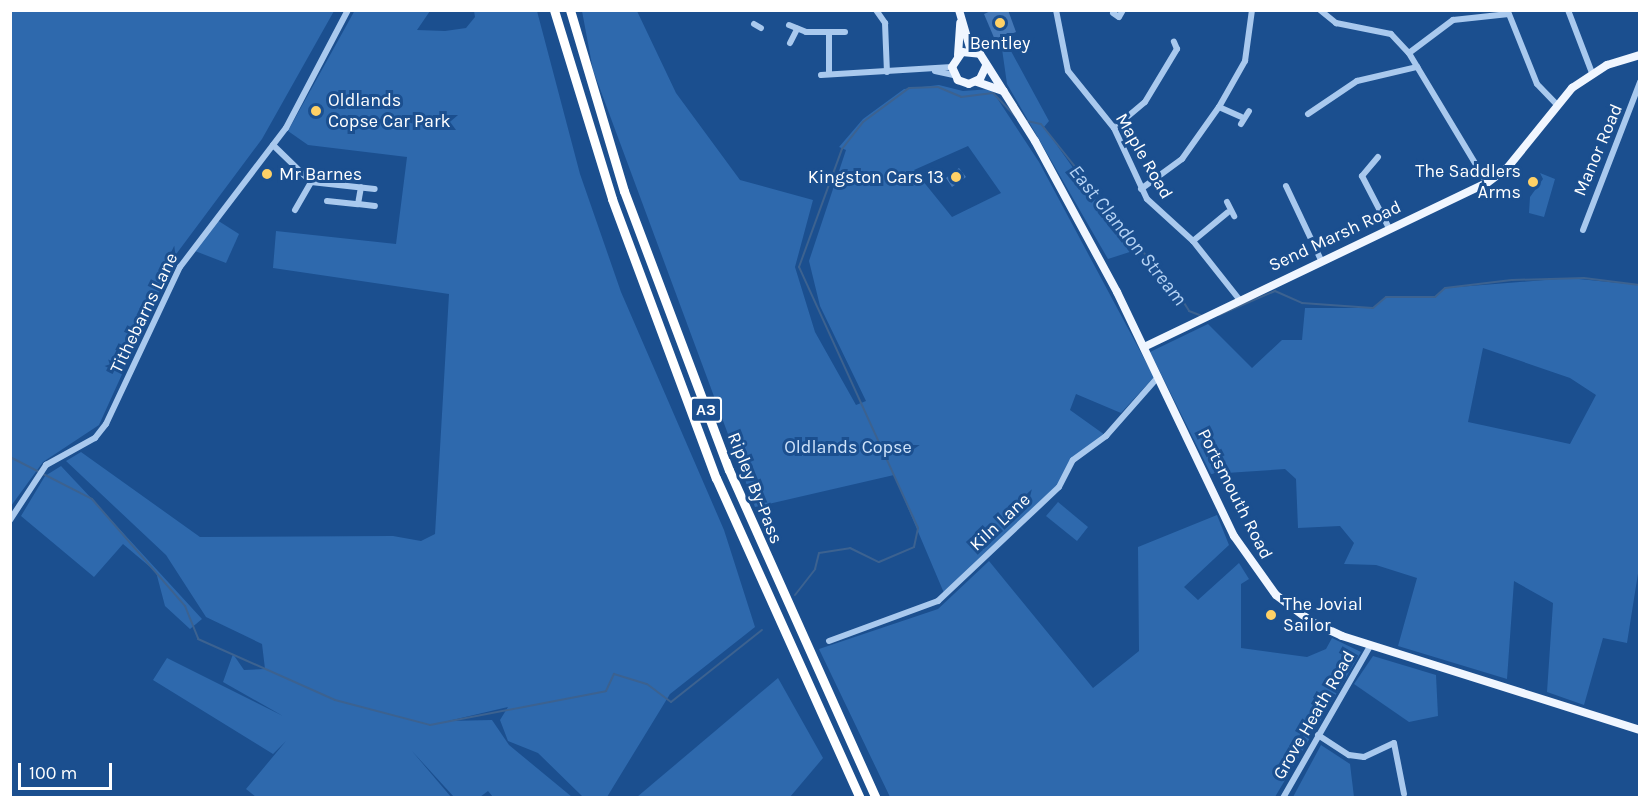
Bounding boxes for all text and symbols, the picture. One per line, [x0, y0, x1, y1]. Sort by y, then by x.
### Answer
marker: Bentley [993, 16, 1007, 30]
place label: Bentley [970, 32, 1030, 54]
place label: Oldlands Copse Car Park [328, 90, 451, 132]
street label: Manor Road [1569, 101, 1627, 199]
marker: Oldlands Copse Car Park [309, 104, 323, 118]
street label: Maple Road [1111, 109, 1177, 203]
water label: East Clandon Stream [1064, 160, 1192, 310]
place label: The Saddlers Arms [1415, 161, 1521, 204]
place label: Mr Barnes [279, 163, 362, 185]
place label: Kingston Cars 13 [808, 166, 944, 188]
marker: Mr Barnes [260, 167, 274, 181]
marker: Kingston Cars 13 [949, 170, 963, 184]
marker: The Saddlers Arms [1526, 175, 1540, 189]
street label: Send Marsh Road [1265, 196, 1405, 276]
street label: Tithebarns Lane [106, 249, 182, 377]
road number: A3 [690, 397, 722, 423]
street label: Portsmouth Road [1193, 425, 1277, 563]
street label: Ripley By-Pass [723, 429, 787, 547]
park label: Oldlands Copse [784, 436, 912, 458]
street label: Kiln Lane [965, 489, 1035, 555]
place label: The Jovial Sailor [1283, 594, 1363, 636]
marker: The Jovial Sailor [1264, 608, 1278, 622]
street label: Grove Heath Road [1268, 647, 1360, 783]
scale bar [21, 751, 116, 789]
text: 100 m [29, 762, 77, 784]

